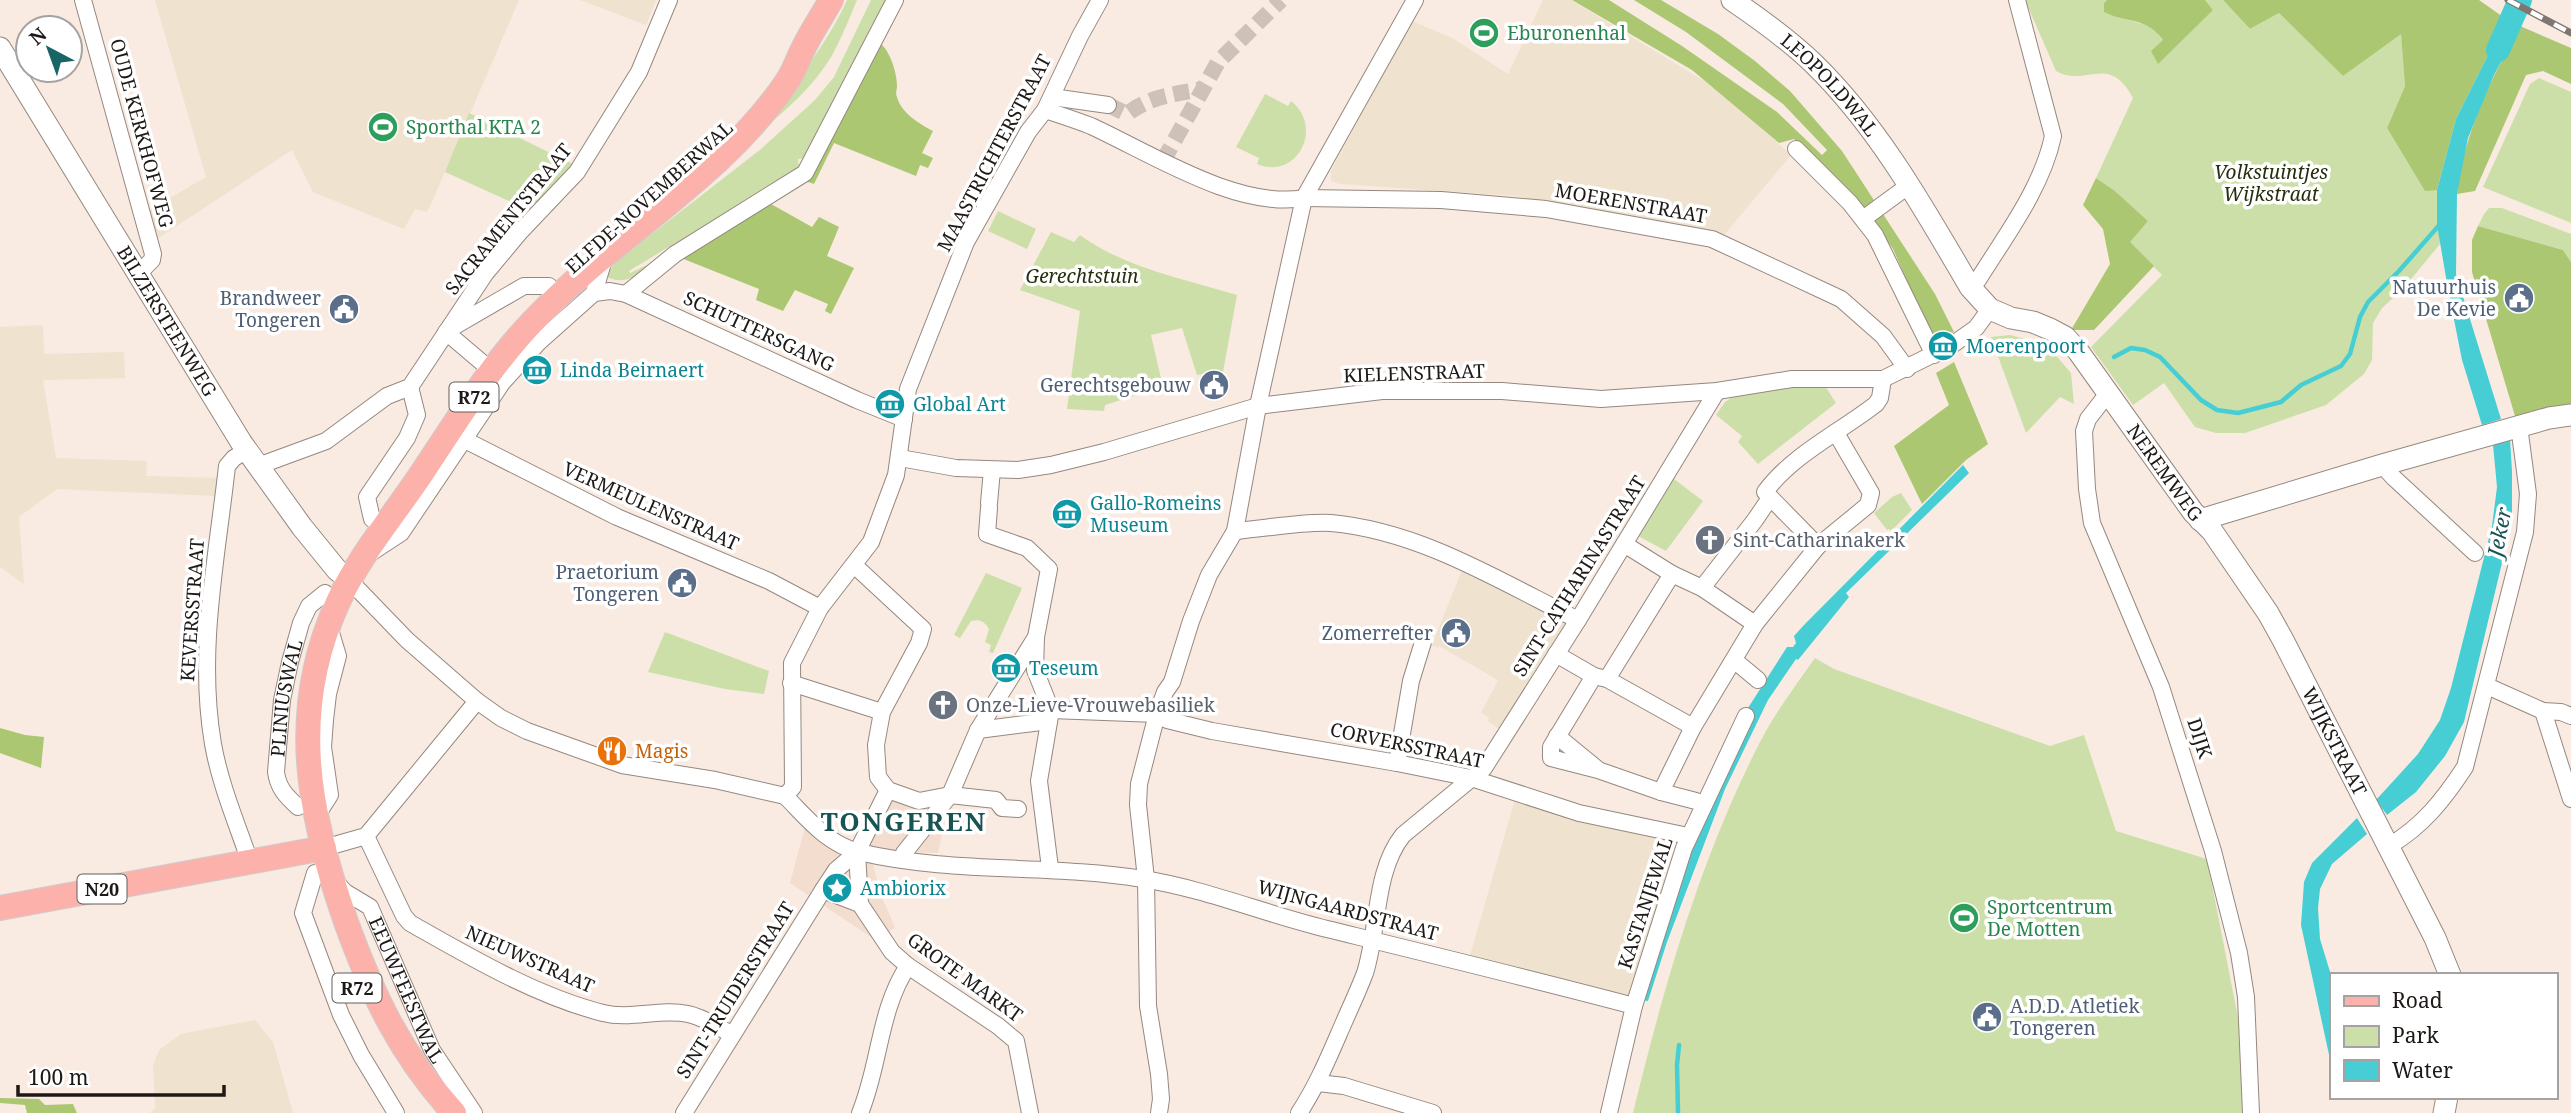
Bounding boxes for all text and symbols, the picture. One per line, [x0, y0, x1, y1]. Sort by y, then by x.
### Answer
north arrow [14, 14, 84, 84]
sports icon: Eburonenhal [1467, 16, 1501, 50]
place label: Eburonenhal [1507, 20, 1626, 46]
text: N [24, 21, 52, 51]
street label: LEOPOLDWAL [1775, 27, 1884, 142]
street label: OUDE KERKHOFWEG [104, 36, 180, 231]
street label: MAASTRICHTERSTRAAT [931, 50, 1057, 256]
sports icon: Sporthal KTA 2 [366, 110, 400, 144]
place label: Sporthal KTA 2 [406, 114, 541, 140]
street label: ELFDE-NOVEMBERWAL [560, 115, 738, 279]
street label: SACRAMENTSTRAAT [439, 138, 577, 300]
park label: Volkstuintjes Wijkstraat [2214, 159, 2328, 207]
street label: MOERENSTRAAT [1553, 177, 1709, 229]
street label: BILZERSTEENWEG [111, 241, 223, 401]
park label: Gerechtstuin [1026, 263, 1139, 289]
place label: Natuurhuis De Kevie [2392, 274, 2496, 322]
public building icon: Natuurhuis De Kevie [2502, 281, 2536, 315]
place label: Brandweer Tongeren [220, 285, 321, 333]
street label: SCHUTTERSGANG [679, 285, 839, 378]
public building icon: Brandweer Tongeren [327, 292, 361, 326]
museum icon: Moerenpoort [1926, 329, 1960, 363]
place label: Moerenpoort [1966, 333, 2086, 359]
museum icon: Linda Beirnaert [520, 353, 554, 387]
place label: Linda Beirnaert [560, 357, 704, 383]
street label: KIELENSTRAAT [1343, 358, 1486, 388]
public building icon: Gerechtsgebouw [1197, 368, 1231, 402]
place label: Gerechtsgebouw [1040, 372, 1192, 398]
road number: R72 [449, 382, 498, 412]
museum icon: Global Art [873, 387, 907, 421]
place label: Global Art [913, 391, 1006, 417]
street label: NEREMWEG [2121, 419, 2208, 527]
street label: VERMEULENSTRAAT [559, 455, 743, 557]
street label: SINT-CATHARINASTRAAT [1506, 470, 1652, 681]
place label: Gallo-Romeins Museum [1090, 490, 1221, 538]
museum icon: Gallo-Romeins Museum [1050, 497, 1084, 531]
water label: Jeker [2480, 505, 2518, 563]
church icon: Sint-Catharinakerk [1693, 523, 1727, 557]
place label: Sint-Catharinakerk [1733, 527, 1906, 553]
street label: KEVERSSTRAAT [174, 537, 210, 683]
place label: Praetorium Tongeren [555, 559, 659, 607]
public building icon: Praetorium Tongeren [665, 566, 699, 600]
public building icon: Zomerrefter [1439, 616, 1473, 650]
place label: Zomerrefter [1322, 620, 1433, 646]
street label: PLINIUSWAL [264, 636, 309, 758]
museum icon: Teseum [989, 651, 1023, 685]
place label: Teseum [1029, 655, 1099, 681]
street label: WIJKSTRAAT [2296, 682, 2373, 800]
church icon: Onze-Lieve-Vrouwebasiliek [926, 688, 960, 722]
place label: Onze-Lieve-Vrouwebasiliek [966, 692, 1216, 718]
street label: DIJK [2181, 715, 2219, 762]
street label: CORVERSSTRAAT [1328, 716, 1487, 774]
restaurant icon: Magis [595, 734, 629, 768]
place label: Magis [635, 738, 688, 764]
district label: TONGEREN [821, 803, 987, 839]
street label: KASTANJEWAL [1611, 834, 1679, 972]
place icon: Ambiorix [820, 871, 854, 905]
street label: WIJNGAARDSTRAAT [1255, 873, 1442, 947]
road number: N20 [78, 874, 126, 904]
place label: Ambiorix [860, 875, 946, 901]
place label: Sportcentrum De Motten [1987, 894, 2113, 942]
street label: SINT-TRUIDERSTRAAT [670, 897, 800, 1083]
sports icon: Sportcentrum De Motten [1947, 901, 1981, 935]
street label: EEUWFEESTWAL [363, 913, 450, 1069]
street label: NIEUWSTRAAT [462, 919, 599, 999]
street label: GROTE MARKT [902, 926, 1028, 1028]
road number: R72 [332, 973, 382, 1002]
legend [2330, 973, 2557, 1099]
text: Road [2392, 986, 2443, 1014]
place label: A.D.D. Atletiek Tongeren [2010, 993, 2141, 1041]
public building icon: A.D.D. Atletiek Tongeren [1970, 1000, 2004, 1034]
text: Park [2392, 1021, 2439, 1049]
scale bar [18, 1054, 224, 1098]
text: Water [2392, 1056, 2453, 1084]
text: 100 m [28, 1063, 89, 1091]

